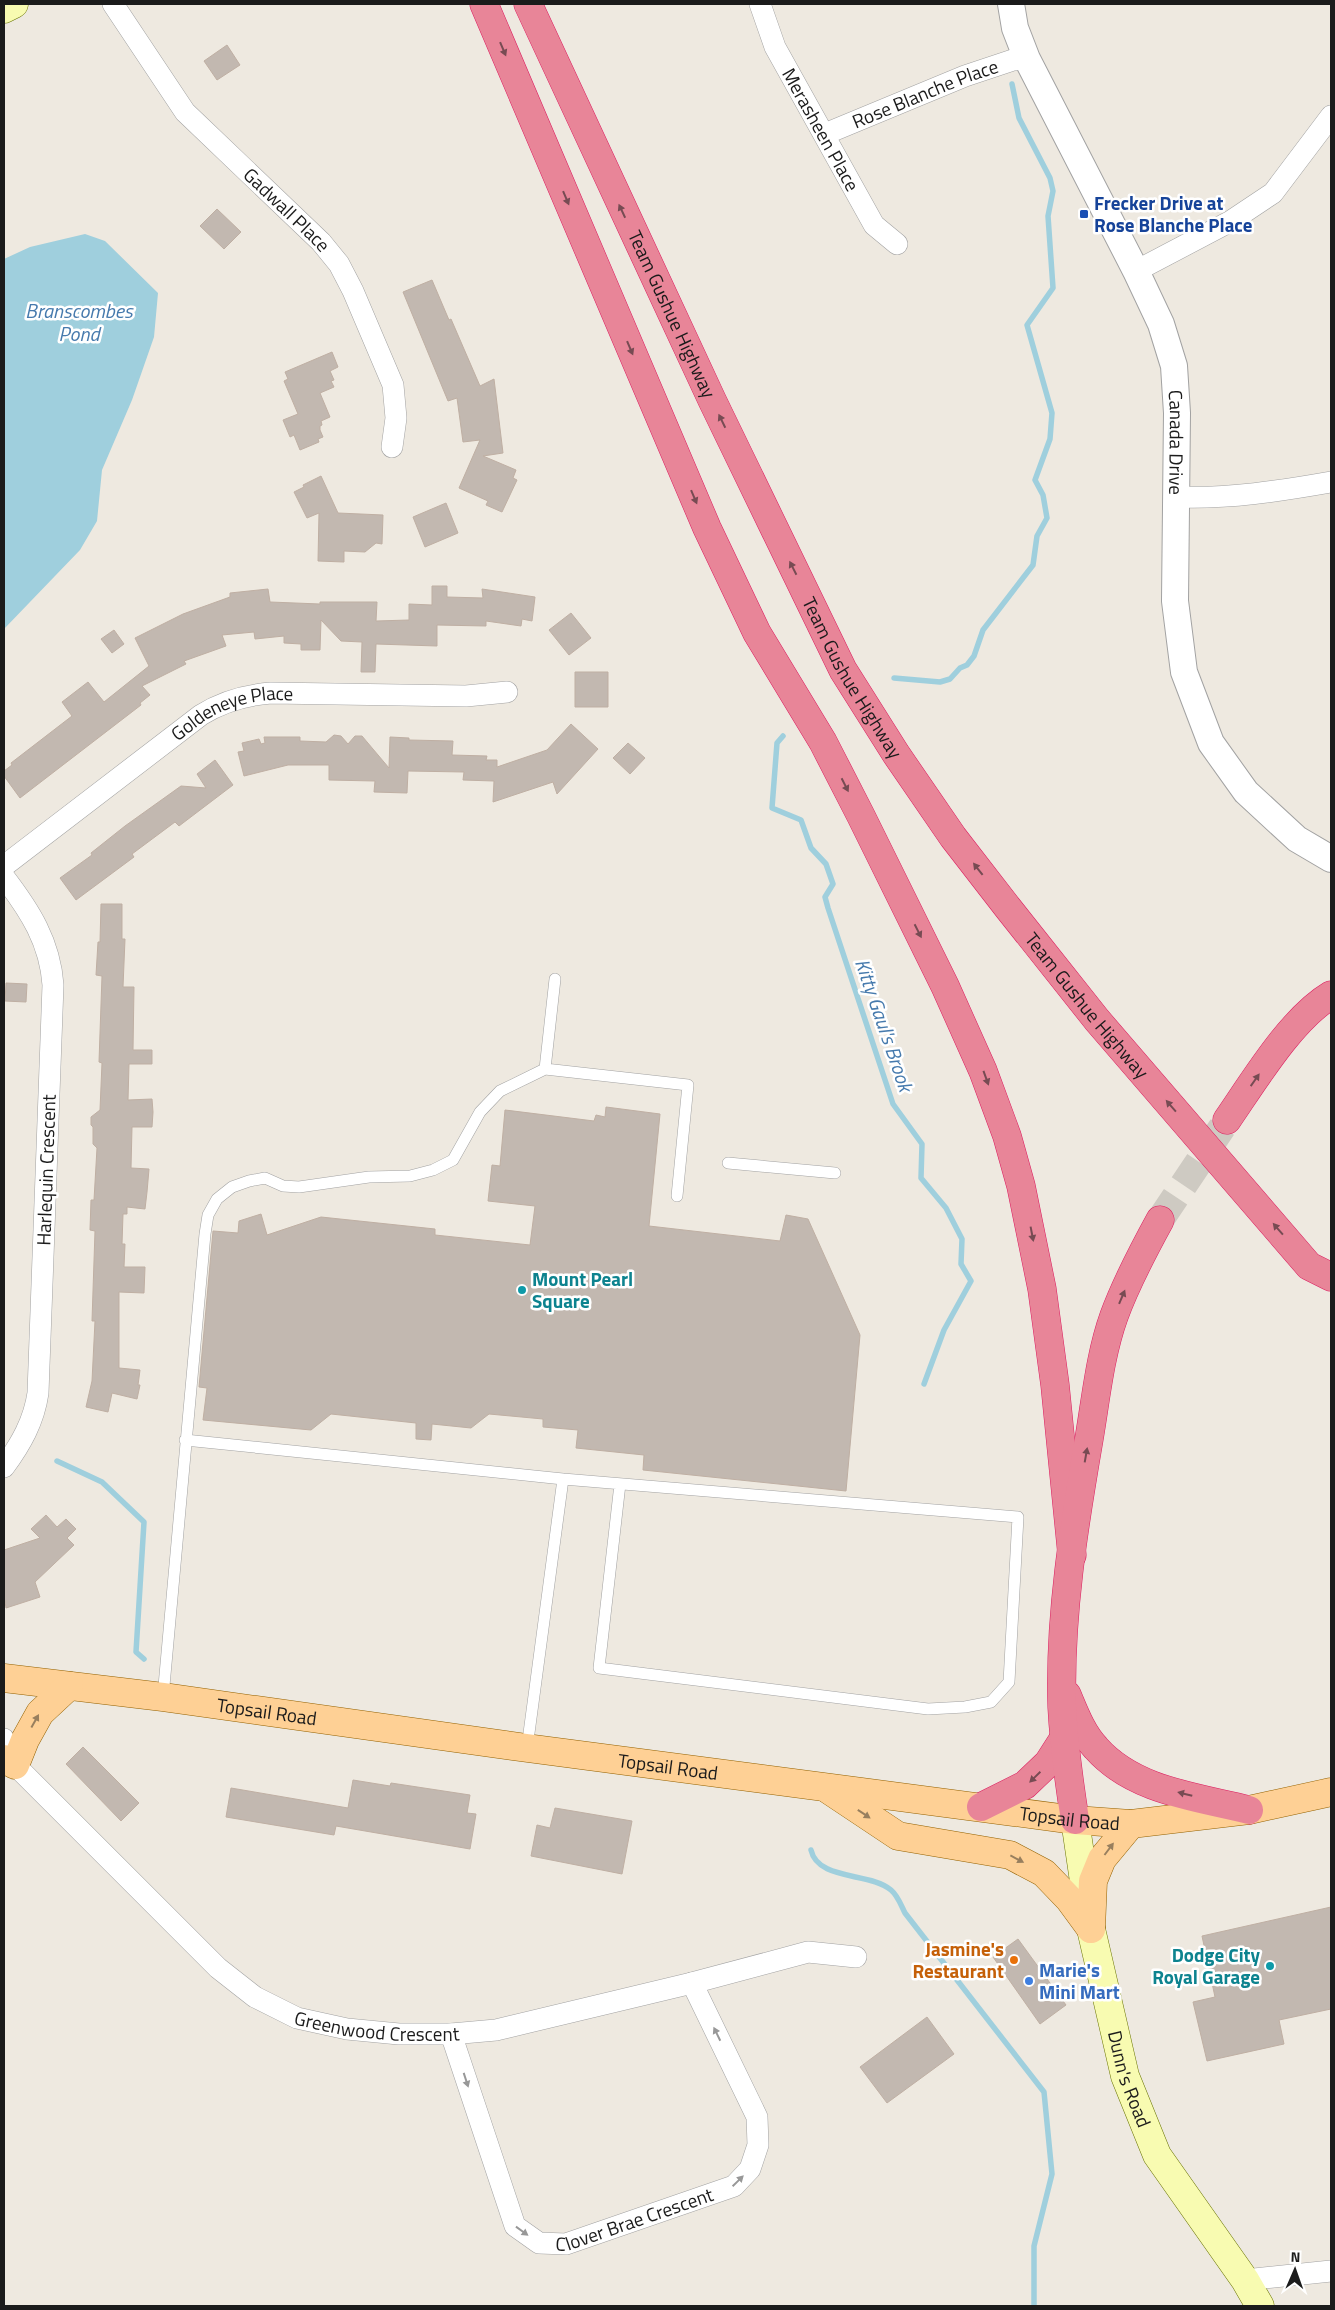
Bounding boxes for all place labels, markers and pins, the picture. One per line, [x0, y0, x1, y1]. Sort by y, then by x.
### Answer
place label: Frecker Drive at Rose Blanche Place [1094, 188, 1253, 239]
marker: Frecker Drive at Rose Blanche Place [1078, 208, 1090, 220]
place label: Mount Pearl Square [532, 1264, 633, 1315]
marker: Mount Pearl Square [516, 1284, 528, 1296]
place label: Jasmine's Restaurant [912, 1934, 1004, 1985]
place label: Dodge City Royal Garage [1152, 1940, 1260, 1991]
marker: Jasmine's Restaurant [1008, 1954, 1020, 1966]
place label: Marie's Mini Mart [1039, 1955, 1120, 2006]
marker: Dodge City Royal Garage [1264, 1960, 1276, 1972]
marker: Marie's Mini Mart [1023, 1975, 1035, 1987]

